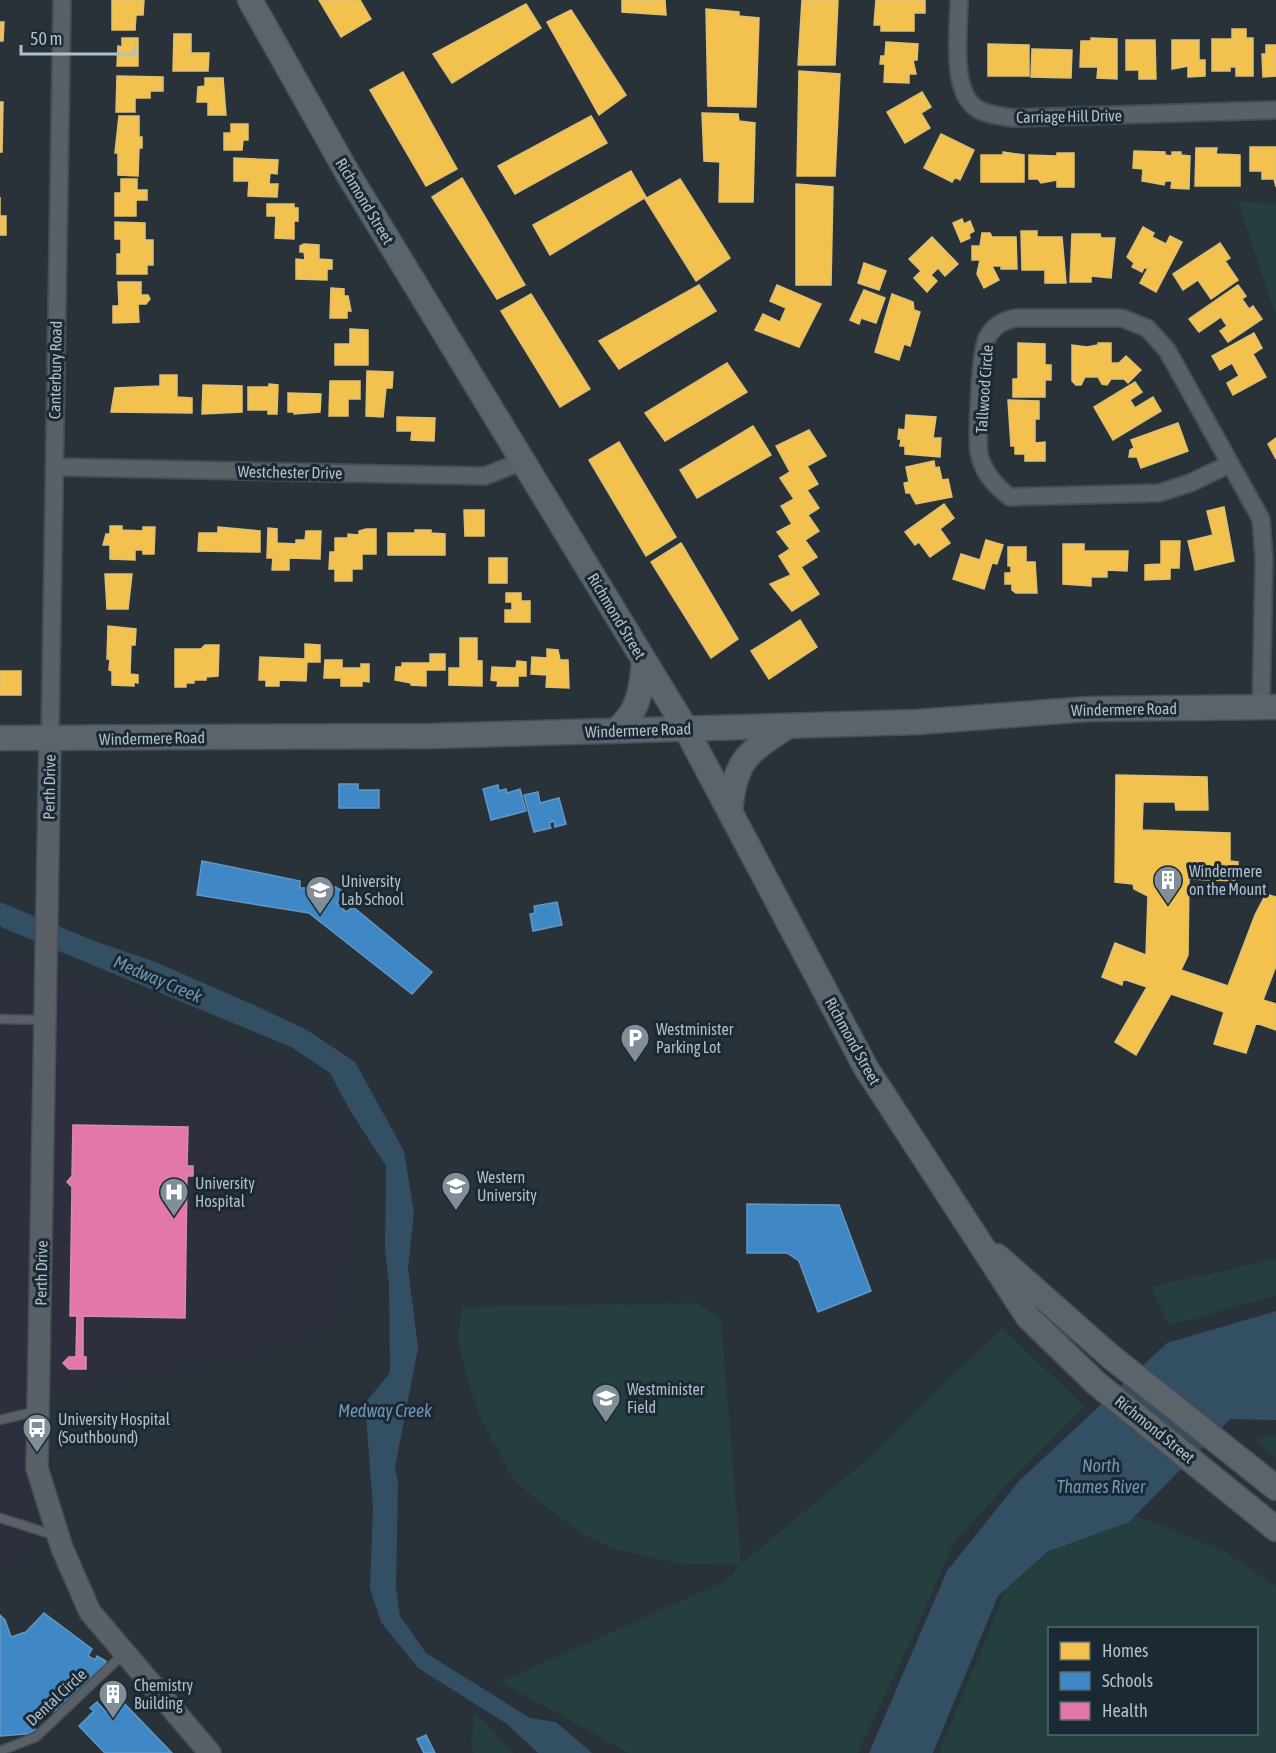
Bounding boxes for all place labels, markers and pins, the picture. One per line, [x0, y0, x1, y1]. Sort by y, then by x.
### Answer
place label: Windermere on the Mount [1189, 862, 1267, 898]
building icon: Windermere on the Mount [1152, 864, 1184, 906]
place label: University Lab School [341, 872, 405, 908]
school or university icon: University Lab School [304, 874, 336, 916]
place label: Westminister Parking Lot [656, 1020, 734, 1057]
parking icon: Westminister Parking Lot [619, 1022, 651, 1064]
place label: Western University [477, 1168, 537, 1205]
school or university icon: Western University [440, 1170, 472, 1212]
place label: University Hospital [195, 1174, 255, 1211]
hospital icon: University Hospital [158, 1176, 190, 1218]
place label: Westminister Field [627, 1380, 705, 1416]
school or university icon: Westminister Field [590, 1382, 622, 1424]
place label: University Hospital (Southbound) [58, 1410, 171, 1447]
bus stop icon: University Hospital (Southbound) [21, 1412, 53, 1454]
place label: Chemistry Building [134, 1676, 193, 1713]
building icon: Chemistry Building [97, 1678, 129, 1720]

